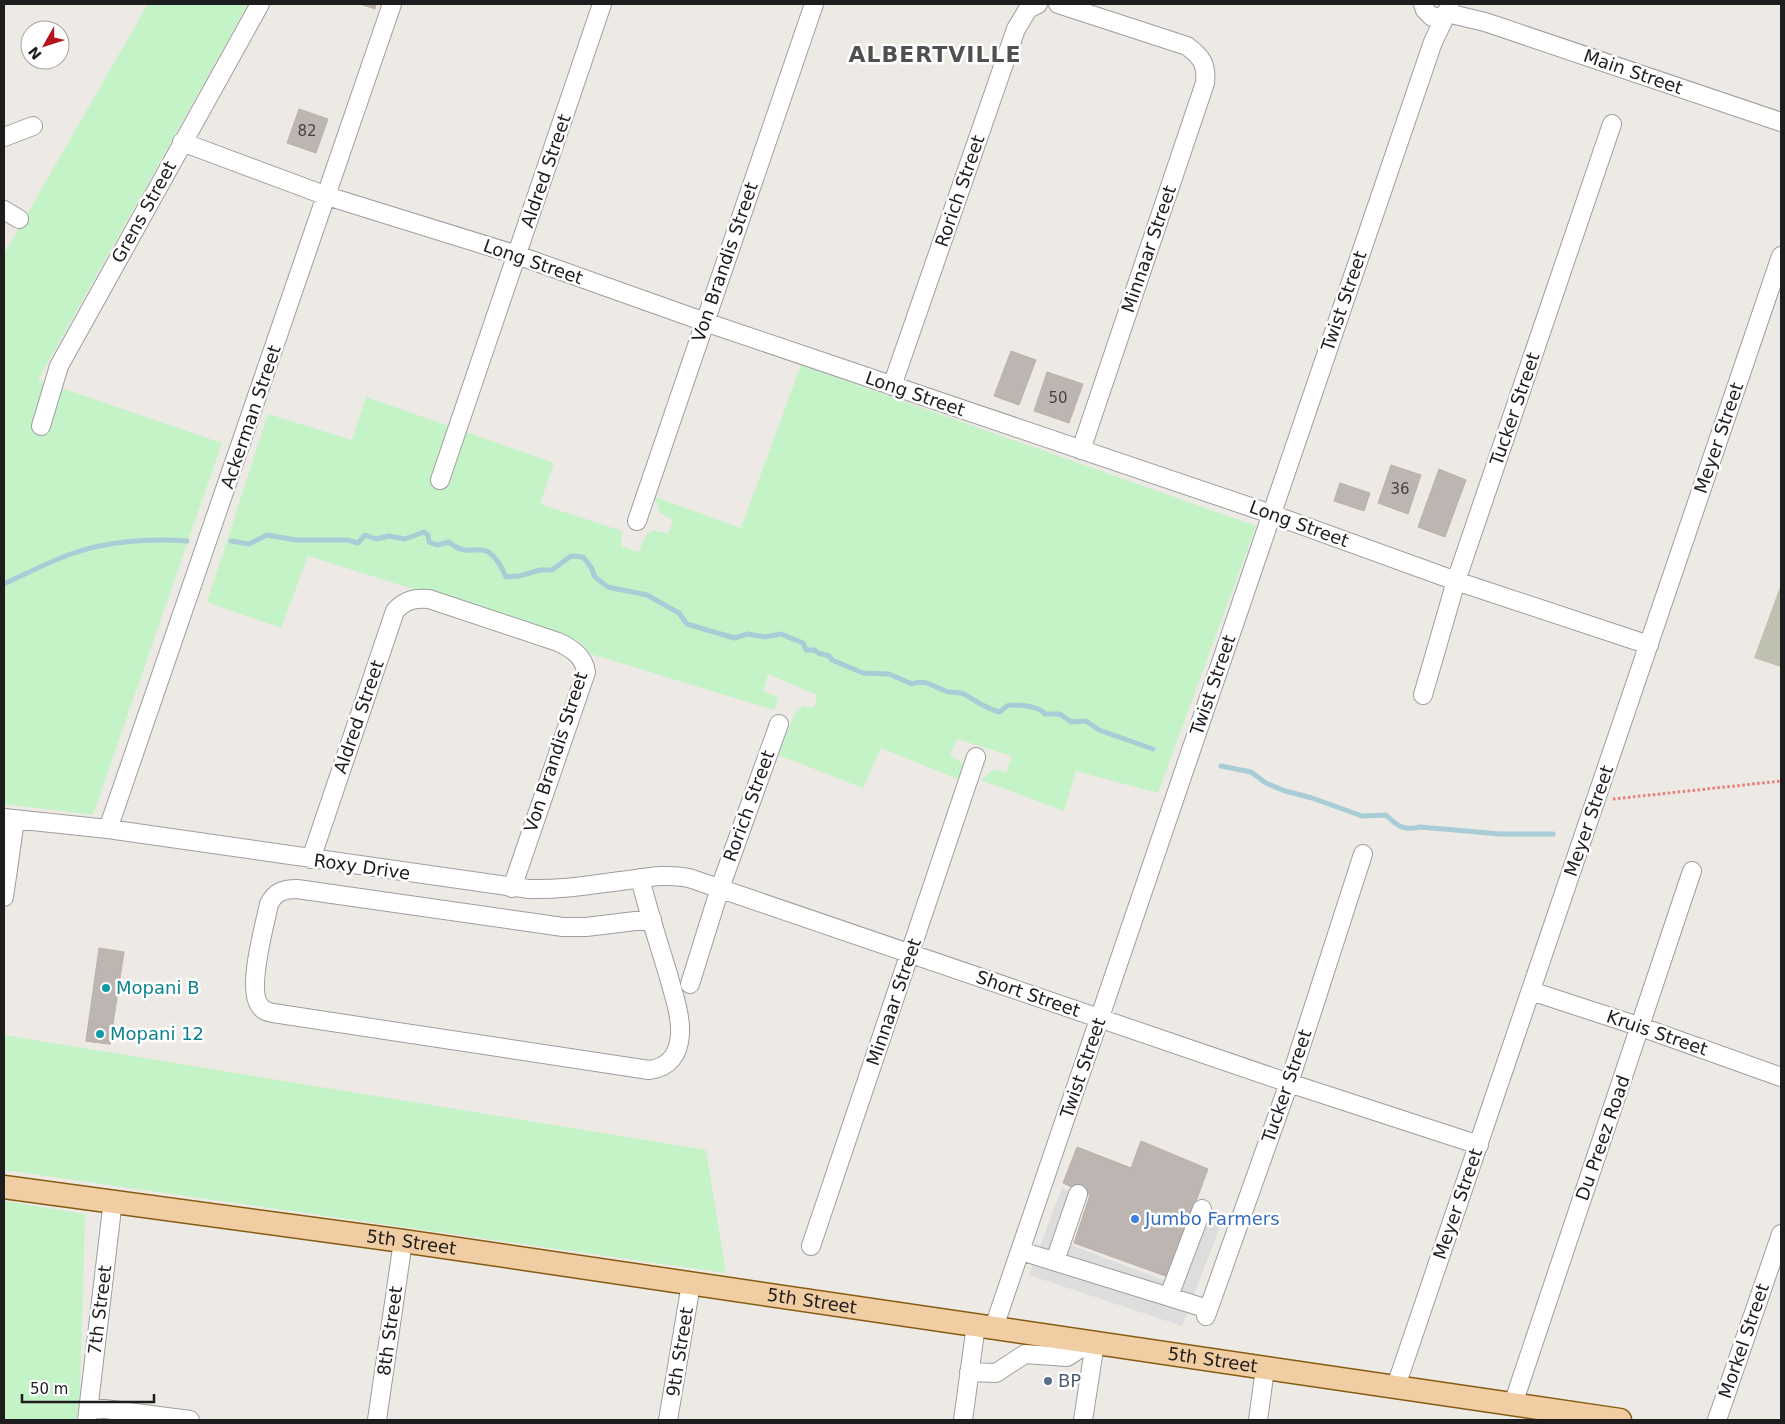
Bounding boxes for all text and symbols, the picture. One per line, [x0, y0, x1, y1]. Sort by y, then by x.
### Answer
north arrow [20, 20, 70, 70]
district label: ALBERTVILLE [848, 42, 1022, 67]
text: N [25, 44, 45, 63]
street label: Main Street [1581, 45, 1685, 98]
street label: Aldred Street [516, 111, 575, 230]
house number: 82 [297, 122, 317, 140]
street label: Rorich Street [931, 132, 988, 249]
street label: Grens Street [107, 157, 180, 266]
street label: Von Brandis Street [687, 179, 762, 344]
street label: Minnaar Street [1117, 182, 1180, 315]
street label: Long Street [481, 235, 586, 288]
street label: Twist Street [1316, 248, 1370, 355]
street label: Ackerman Street [216, 342, 285, 491]
street label: Tucker Street [1485, 350, 1544, 469]
street label: Long Street [863, 367, 968, 420]
street label: Meyer Street [1690, 380, 1747, 496]
house number: 50 [1048, 389, 1068, 407]
house number: 36 [1390, 480, 1410, 498]
street label: Long Street [1247, 496, 1352, 551]
street label: Twist Street [1185, 632, 1239, 739]
street label: Aldred Street [329, 657, 388, 776]
street label: Von Brandis Street [520, 669, 591, 835]
street label: Rorich Street [719, 747, 778, 864]
street label: Meyer Street [1560, 763, 1617, 879]
street label: Roxy Drive [312, 849, 412, 884]
street label: Minnaar Street [862, 935, 925, 1068]
street label: Short Street [973, 966, 1083, 1021]
place label: Mopani B [116, 977, 199, 998]
marker: Mopani B [100, 982, 112, 994]
street label: Kruis Street [1604, 1005, 1710, 1060]
street label: Twist Street [1055, 1015, 1109, 1122]
place label: Mopani 12 [110, 1023, 204, 1044]
street label: Tucker Street [1257, 1027, 1316, 1146]
marker: Mopani 12 [94, 1028, 106, 1040]
street label: Du Preez Road [1571, 1072, 1634, 1203]
street label: Meyer Street [1429, 1146, 1486, 1262]
place label: Jumbo Farmers [1144, 1208, 1280, 1229]
marker: Jumbo Farmers [1129, 1213, 1141, 1225]
street label: 5th Street [365, 1225, 458, 1259]
street label: 7th Street [84, 1264, 115, 1356]
street label: Morkel Street [1714, 1281, 1773, 1401]
street label: 5th Street [766, 1284, 858, 1318]
street label: 8th Street [373, 1285, 406, 1377]
street label: 9th Street [662, 1306, 697, 1398]
street label: 5th Street [1166, 1343, 1259, 1377]
place label: BP [1058, 1370, 1081, 1391]
scale bar [22, 1372, 155, 1404]
marker: BP [1042, 1375, 1054, 1387]
text: 50 m [30, 1380, 68, 1398]

